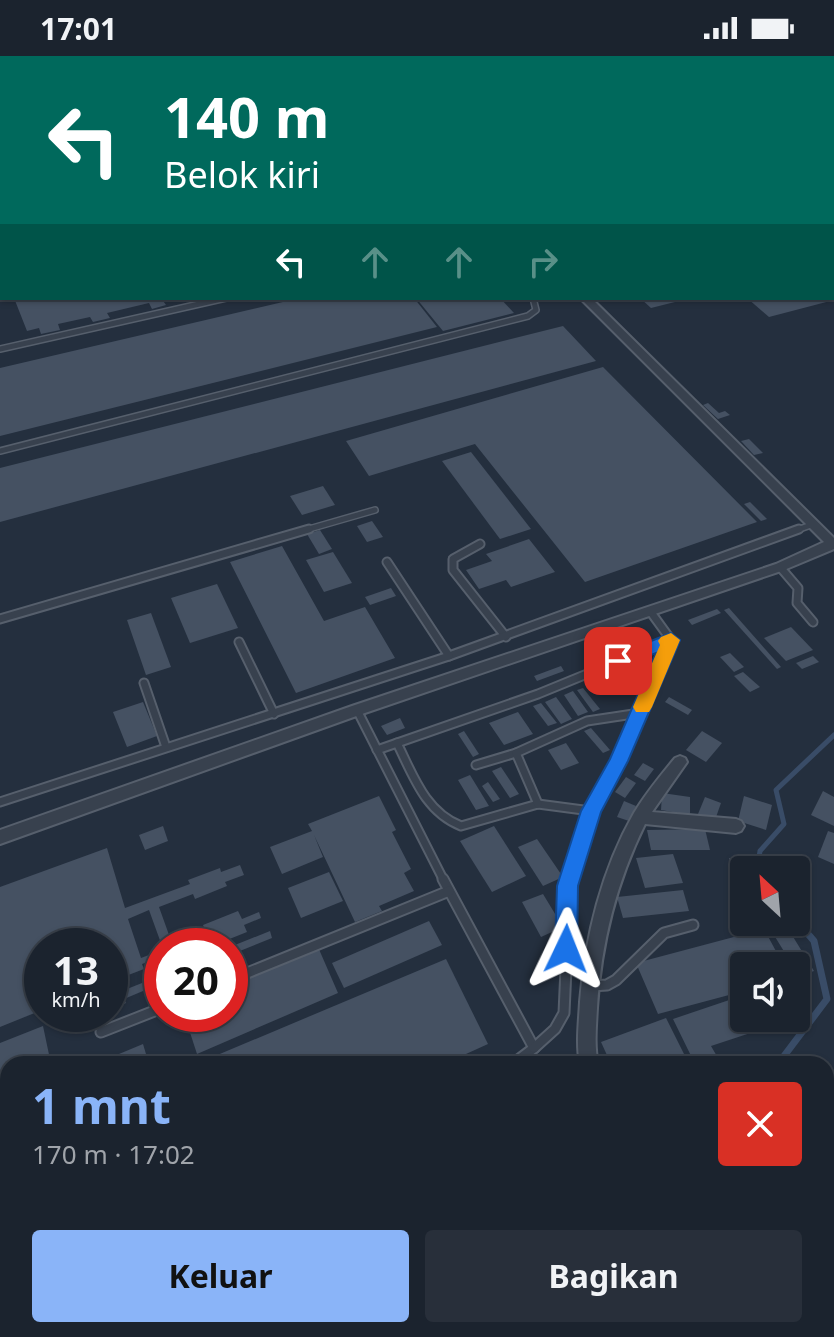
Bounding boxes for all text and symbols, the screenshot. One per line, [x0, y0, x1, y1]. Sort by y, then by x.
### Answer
text: 17:01 [40, 8, 117, 49]
text: 140 m [164, 78, 329, 154]
icon: left [32, 88, 136, 192]
text: Belok kiri [164, 150, 320, 199]
icon: left [269, 240, 313, 284]
icon: ahead [353, 240, 397, 284]
icon: ahead [437, 240, 481, 284]
icon: right [521, 240, 565, 284]
pin [584, 627, 652, 695]
icon: arrive [596, 639, 640, 683]
north arrow [730, 856, 810, 936]
map controls [730, 856, 810, 1032]
position arrow [524, 907, 608, 991]
speed limit sign: 20 [144, 928, 248, 1032]
text: 13 [53, 942, 99, 997]
button: sound [730, 952, 810, 1032]
text: km/h [51, 986, 101, 1013]
text: 1 mnt [32, 1073, 171, 1138]
button: close [718, 1082, 802, 1166]
text: 170 m · 17:02 [32, 1136, 195, 1172]
button: Keluar [32, 1230, 409, 1322]
button: Bagikan [425, 1230, 802, 1322]

